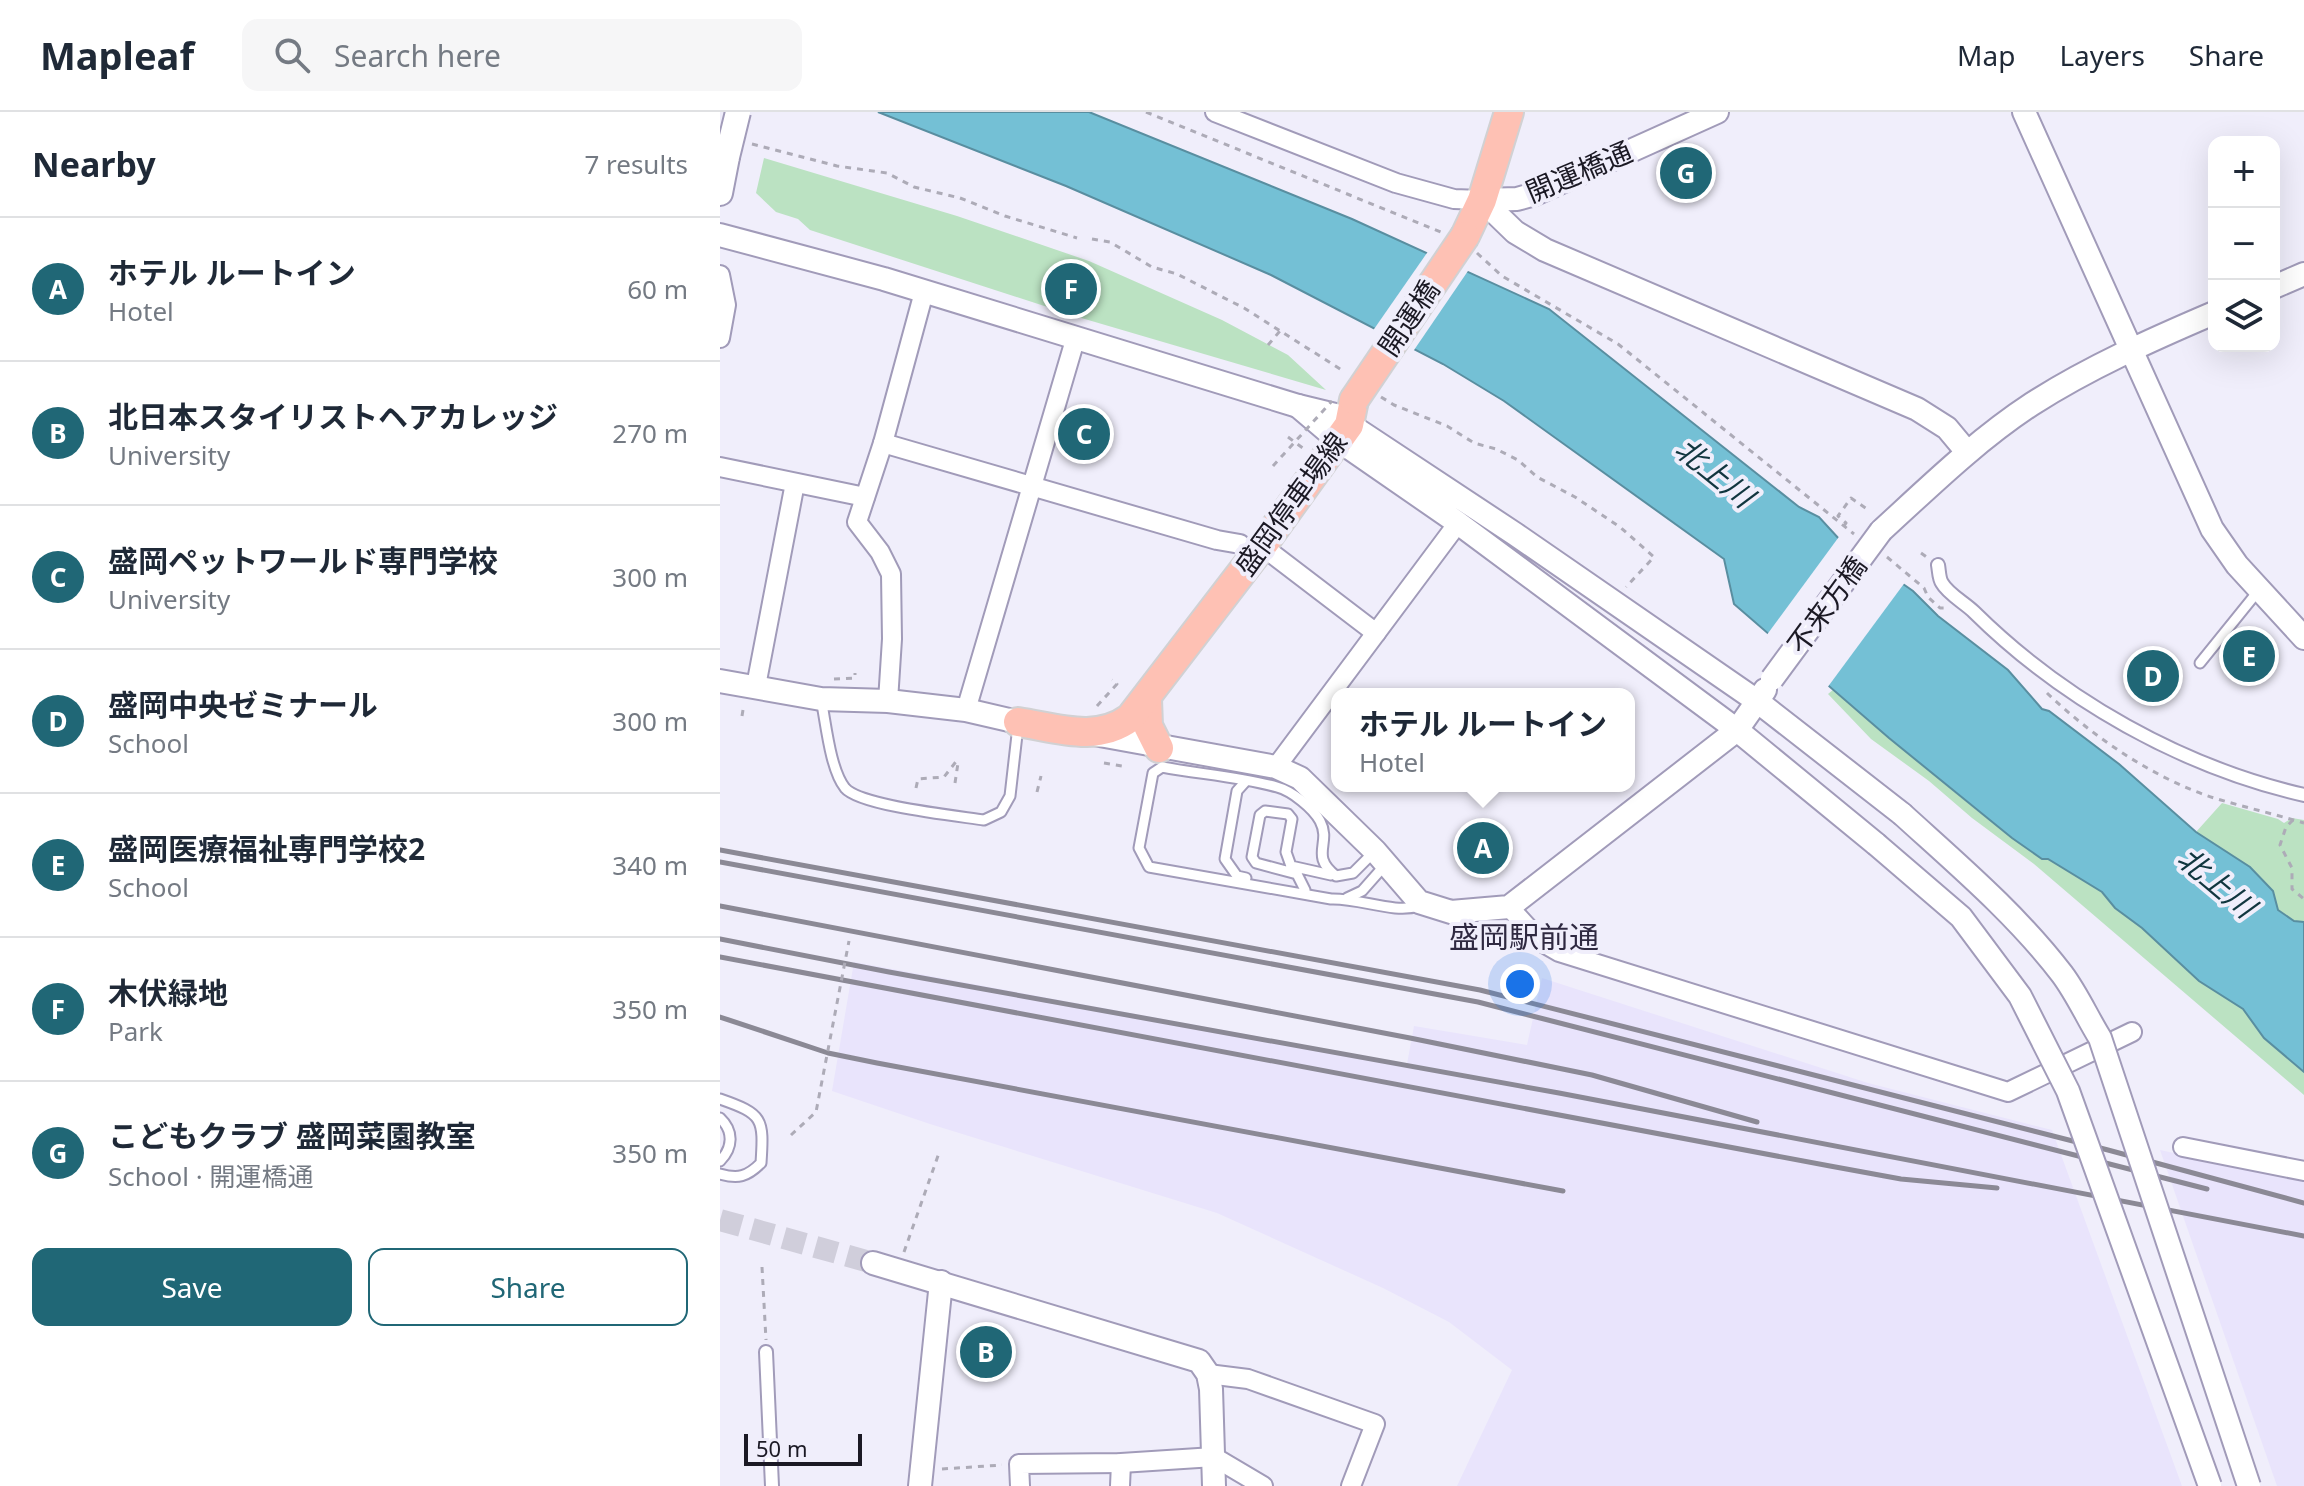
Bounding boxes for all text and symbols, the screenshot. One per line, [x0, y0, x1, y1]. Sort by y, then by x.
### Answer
search box [242, 19, 802, 91]
text: Mapleaf [40, 29, 194, 81]
icon: search [270, 33, 314, 77]
text: Search here [334, 35, 501, 76]
text: Map [1957, 36, 2015, 74]
text: Layers [2059, 36, 2145, 74]
text: Share [2189, 36, 2264, 74]
street label: 開運橋通 [1520, 132, 1638, 210]
map controls [2208, 136, 2280, 352]
button: + [2208, 136, 2280, 208]
text: Nearby [32, 141, 156, 187]
pin: G [1660, 143, 1712, 203]
text: 7 results [584, 146, 688, 182]
button: − [2208, 208, 2280, 280]
text: ホテル ルートイン [108, 252, 356, 293]
pin: F [1045, 259, 1097, 319]
text: A [49, 271, 67, 307]
text: 60 m [627, 271, 688, 307]
street label: 開運橋 [1369, 272, 1447, 363]
button: layers [2208, 280, 2280, 352]
text: Hotel [108, 293, 174, 329]
text: 北日本スタイリストヘアカレッジ [108, 396, 558, 437]
pin: C [1058, 404, 1110, 464]
text: B [49, 415, 67, 451]
text: 270 m [612, 415, 688, 451]
street label: 盛岡停車場線 [1225, 424, 1355, 583]
water label: 北上川 [1667, 428, 1765, 518]
text: University [108, 437, 230, 473]
text: 盛岡ペットワールド専門学校 [108, 540, 498, 581]
street label: 不来方橋 [1778, 548, 1874, 661]
text: C [50, 559, 66, 595]
text: 300 m [612, 559, 688, 595]
text: University [108, 581, 230, 617]
pin: E [2223, 626, 2275, 686]
pin: D [2127, 646, 2179, 706]
text: 盛岡中央ゼミナール [108, 684, 378, 725]
popup [1331, 688, 1635, 792]
text: D [48, 703, 68, 739]
text: 300 m [612, 703, 688, 739]
text: ホテル ルートイン [1359, 703, 1607, 744]
text: School [108, 725, 189, 761]
text: Hotel [1359, 744, 1425, 780]
pin: A [1457, 818, 1509, 878]
text: 盛岡医療福祉専門学校2 [108, 828, 425, 869]
water label: 北上川 [2169, 837, 2267, 928]
text: E [51, 847, 65, 883]
text: 340 m [612, 847, 688, 883]
text: School [108, 869, 189, 905]
district label: 盛岡駅前通 [1449, 916, 1599, 957]
your location [1500, 964, 1540, 1004]
text: 木伏緑地 [108, 972, 228, 1013]
text: F [51, 991, 65, 1027]
text: 350 m [612, 991, 688, 1027]
text: Park [108, 1013, 163, 1049]
text: こどもクラブ 盛岡菜園教室 [108, 1115, 476, 1156]
text: G [49, 1135, 67, 1171]
text: 350 m [612, 1135, 688, 1171]
text: School · 開運橋通 [108, 1158, 313, 1194]
button: Save [32, 1248, 352, 1326]
button: Share [368, 1248, 688, 1326]
pin: B [960, 1322, 1012, 1382]
scale bar [744, 1430, 862, 1466]
text: 50 m [756, 1433, 807, 1463]

